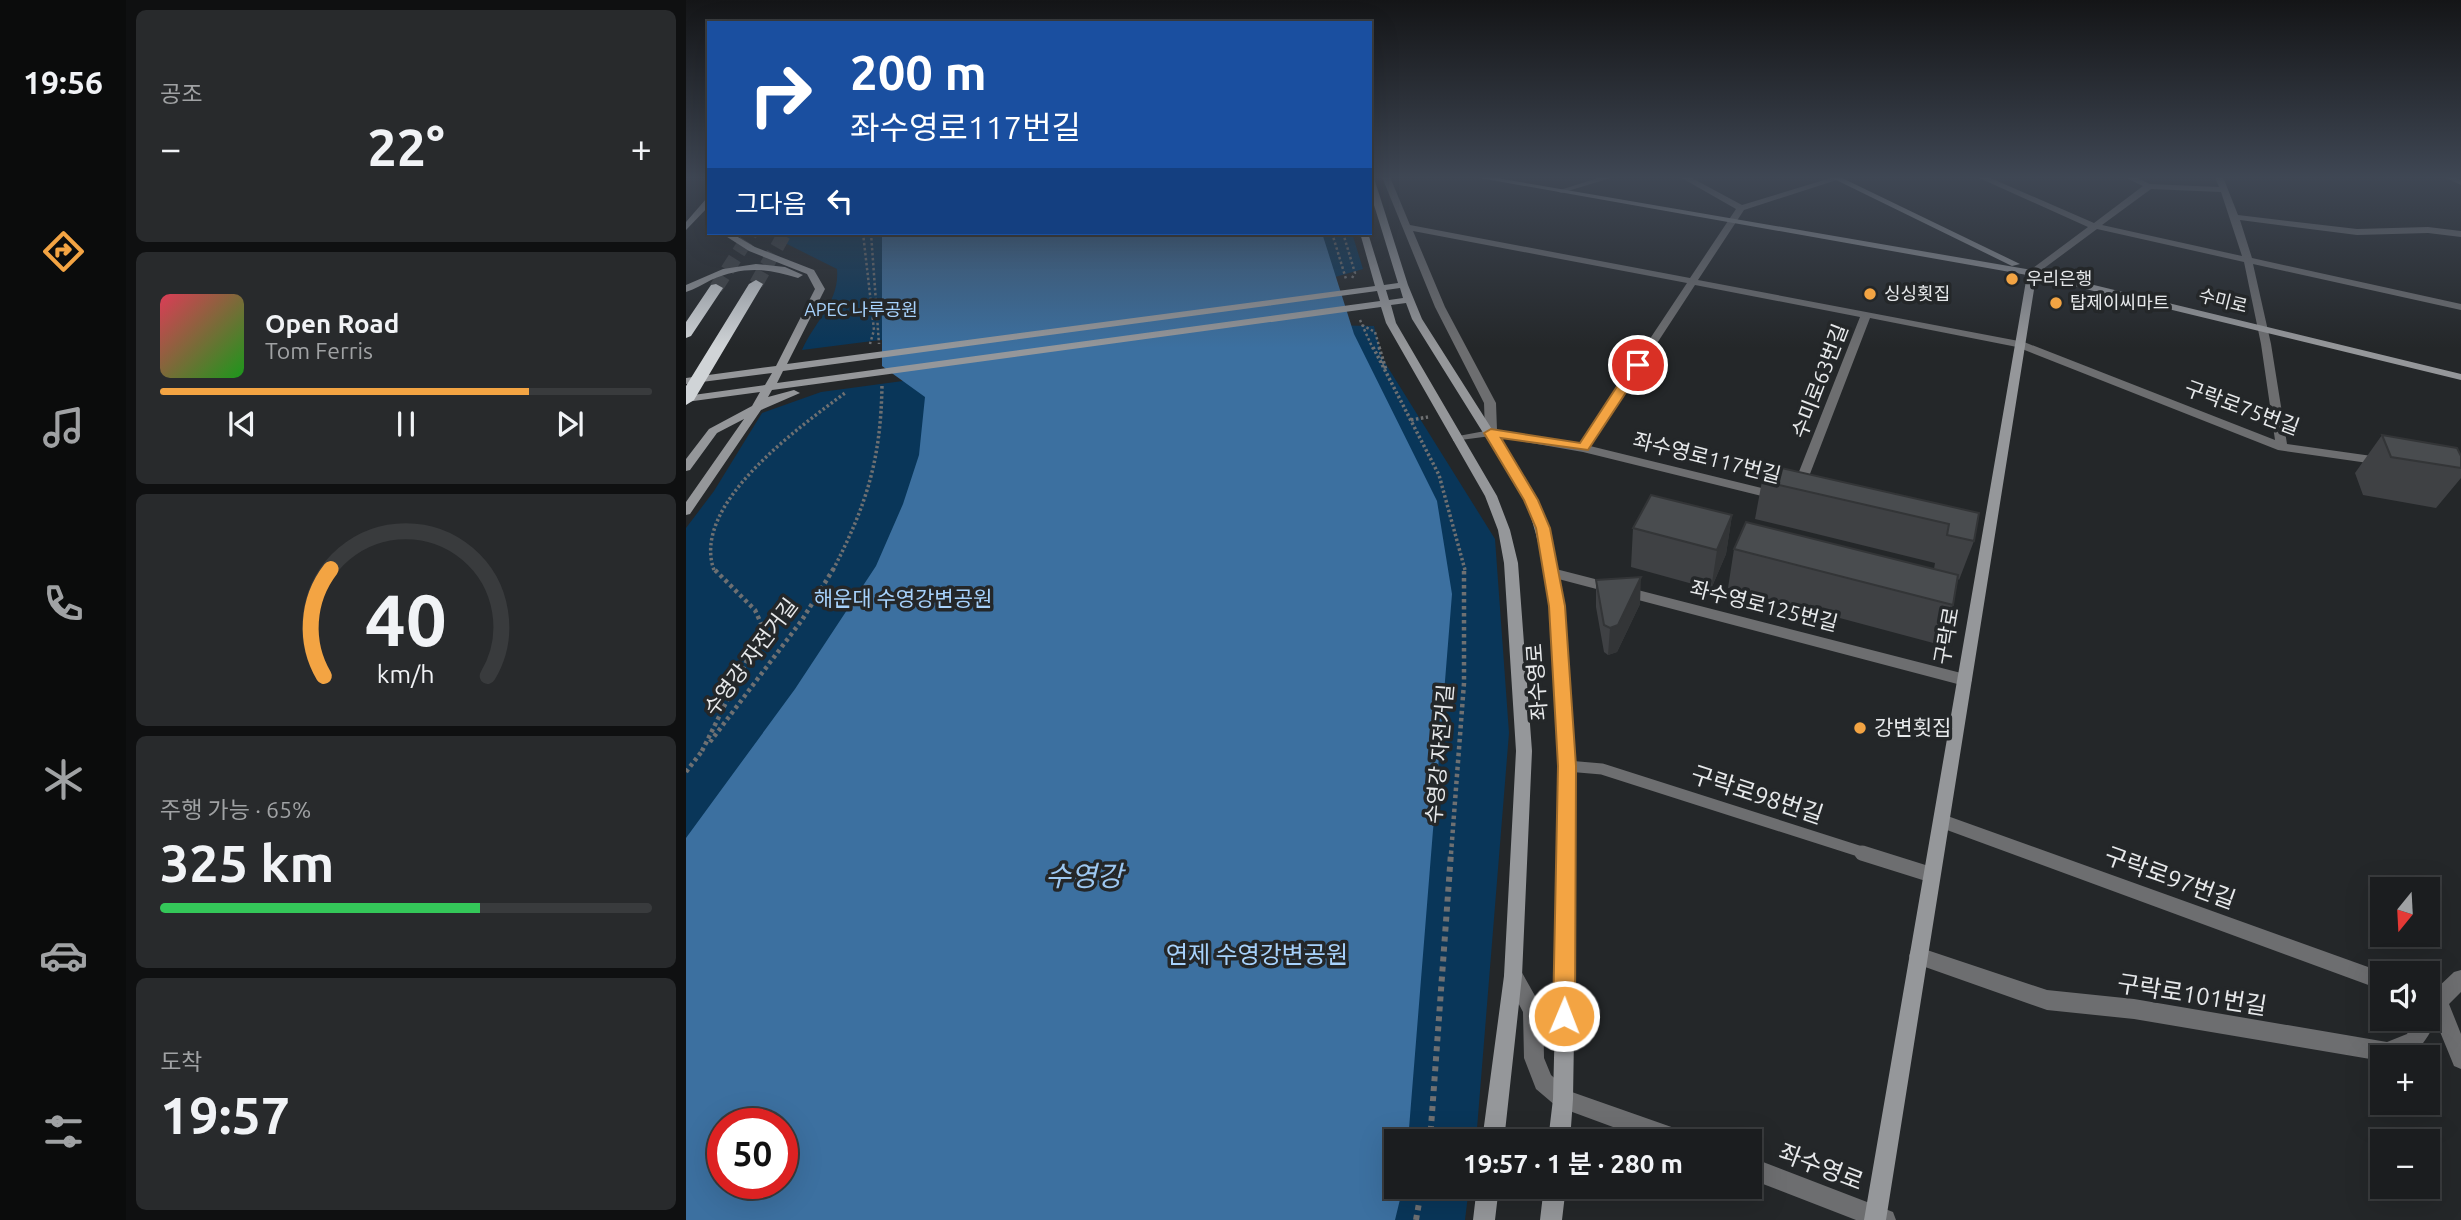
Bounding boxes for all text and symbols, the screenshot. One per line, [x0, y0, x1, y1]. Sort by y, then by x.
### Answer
text: 200 m [850, 44, 987, 99]
icon: right [735, 49, 826, 140]
text: 19:56 [23, 64, 103, 100]
text: 공조 [160, 81, 202, 106]
text: 좌수영로117번길 [850, 109, 1081, 145]
text: 22° [367, 118, 445, 176]
text: − [160, 127, 181, 169]
text: + [631, 127, 652, 169]
icon: left [821, 182, 859, 220]
text: 그다음 [735, 189, 807, 218]
icon: directions [39, 227, 88, 276]
place label: 우리은행 [2026, 268, 2092, 288]
marker: 우리은행 [2004, 271, 2020, 287]
place label: 싱싱횟집 [1884, 283, 1950, 303]
street label: 수미로 [2197, 284, 2250, 316]
marker: 싱싱횟집 [1862, 286, 1878, 302]
place label: 탑제이씨마트 [2070, 292, 2169, 312]
marker: 탑제이씨마트 [2048, 295, 2064, 311]
park label: APEC 나루공원 [804, 299, 918, 319]
text: Open Road [265, 309, 399, 338]
street label: 수미로63번길 [1786, 320, 1852, 441]
pin [1608, 335, 1668, 395]
text: Tom Ferris [265, 338, 373, 363]
icon: arrive [1619, 346, 1657, 384]
street label: 구락로75번길 [2182, 375, 2303, 439]
icon: music [39, 403, 88, 452]
icon: previous [223, 405, 261, 443]
icon: pause [387, 405, 425, 443]
icon: next [551, 405, 589, 443]
street label: 좌수영로117번길 [1631, 427, 1784, 487]
street label: 좌수영로125번길 [1688, 575, 1841, 635]
text: 40 [365, 578, 447, 660]
icon: phone [39, 579, 88, 628]
park label: 해운대 수영강변공원 [814, 586, 992, 610]
street label: 수영강 자전거길 [698, 593, 802, 720]
street label: 구락로 [1929, 605, 1963, 666]
street label: 좌수영로 [1521, 643, 1551, 721]
text: km/h [377, 660, 435, 688]
street label: 수영강 자전거길 [1421, 683, 1457, 825]
place label: 강변횟집 [1874, 715, 1951, 739]
marker: 강변횟집 [1852, 720, 1868, 736]
icon: climate [39, 755, 88, 804]
street label: 구락로98번길 [1688, 760, 1827, 829]
text: 주행 가능 · 65% [160, 797, 311, 822]
text: 325 km [160, 834, 334, 892]
street label: 구락로97번길 [2101, 841, 2239, 914]
water label: 수영강 [1045, 860, 1126, 891]
north arrow [2370, 877, 2440, 947]
map controls [2370, 877, 2440, 1199]
icon: car [39, 931, 88, 980]
park label: 연제 수영강변공원 [1166, 941, 1348, 968]
button: sound [2370, 961, 2440, 1031]
street label: 구락로101번길 [2115, 969, 2269, 1020]
position arrow [1527, 979, 1601, 1053]
button: + [2370, 1045, 2440, 1115]
text: 도착 [160, 1049, 202, 1074]
text: 19:57 [160, 1086, 290, 1144]
icon: filters [39, 1107, 88, 1156]
speed limit sign: 50 [707, 1108, 798, 1199]
button: − [2370, 1129, 2440, 1199]
street label: 좌수영로 [1775, 1138, 1867, 1195]
text: 19:57 · 1 분 · 280 m [1463, 1149, 1683, 1178]

